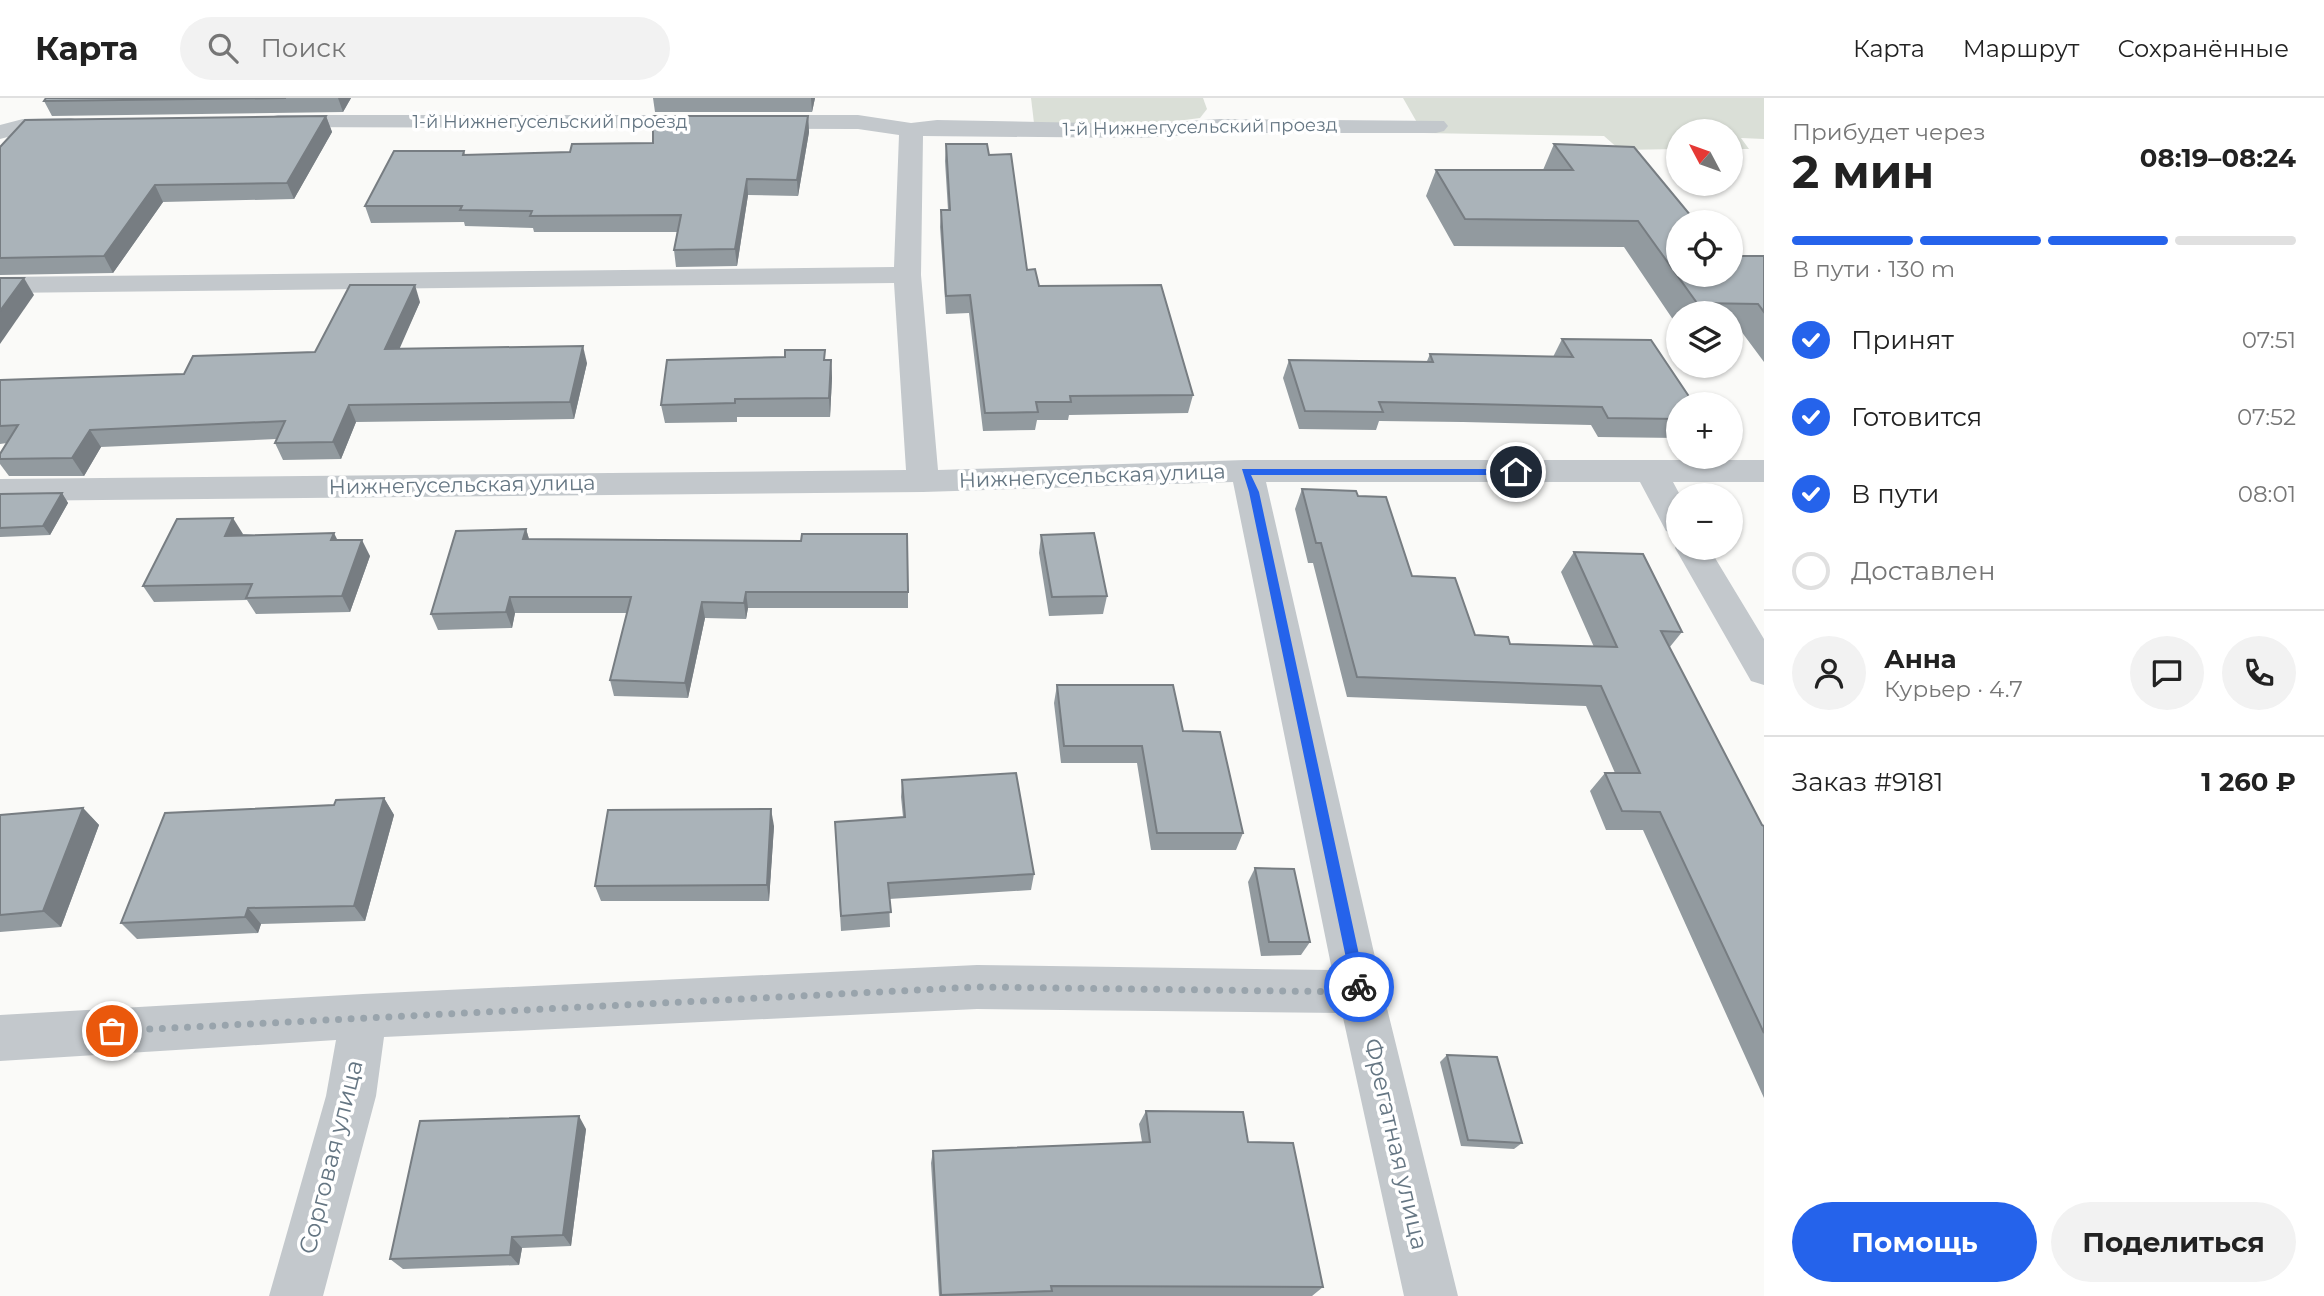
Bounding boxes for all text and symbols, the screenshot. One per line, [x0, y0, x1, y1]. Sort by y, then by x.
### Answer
search box [180, 17, 670, 80]
text: Карта [35, 28, 138, 68]
icon: search [204, 29, 242, 67]
text: Поиск [260, 32, 346, 64]
text: Карта [1853, 34, 1925, 63]
text: Маршрут [1963, 34, 2079, 63]
text: Сохранённые [2117, 34, 2289, 63]
street label: 1-й Нижнегусельский проезд [413, 111, 688, 133]
street label: 1-й Нижнегусельский проезд [1062, 114, 1338, 140]
text: Прибудет через [1792, 118, 1986, 146]
north arrow [1666, 119, 1743, 196]
map controls [1666, 119, 1743, 560]
text: 08:19–08:24 [2140, 142, 2296, 174]
text: 2 мин [1792, 143, 1934, 200]
button: locate [1666, 210, 1743, 287]
text: В пути · 130 m [1792, 255, 1955, 283]
button: layers [1666, 301, 1743, 378]
icon: check [1792, 321, 1830, 359]
text: Принят [1851, 324, 1954, 356]
text: 07:51 [2242, 326, 2296, 354]
button: + [1666, 392, 1743, 469]
icon: check [1792, 398, 1830, 436]
text: Готовится [1851, 401, 1982, 433]
text: 07:52 [2237, 403, 2296, 431]
pin [1486, 442, 1546, 502]
icon: home [1497, 453, 1535, 491]
street label: Нижнегусельская улица [958, 458, 1226, 493]
street label: Нижнегусельская улица [328, 470, 596, 499]
icon: check [1792, 475, 1830, 513]
text: В пути [1851, 478, 1940, 510]
text: 08:01 [2238, 480, 2296, 508]
button: − [1666, 483, 1743, 560]
text: Доставлен [1851, 555, 1996, 587]
button: person [1792, 636, 1866, 710]
button: chat [2130, 636, 2204, 710]
button: phone [2222, 636, 2296, 710]
text: Анна [1884, 643, 1957, 675]
text: Курьер · 4.7 [1884, 675, 2023, 703]
text: Заказ #9181 [1792, 766, 1943, 798]
text: 1 260 ₽ [2201, 766, 2296, 798]
courier [1324, 952, 1394, 1022]
icon: bike [1340, 968, 1378, 1006]
pin [82, 1001, 142, 1061]
icon: bag [93, 1012, 131, 1050]
street label: Фрегатная улица [1358, 1035, 1435, 1252]
street label: Сорговая улица [292, 1057, 369, 1257]
button: Помощь [1792, 1202, 2037, 1282]
button: Поделиться [2051, 1202, 2296, 1282]

